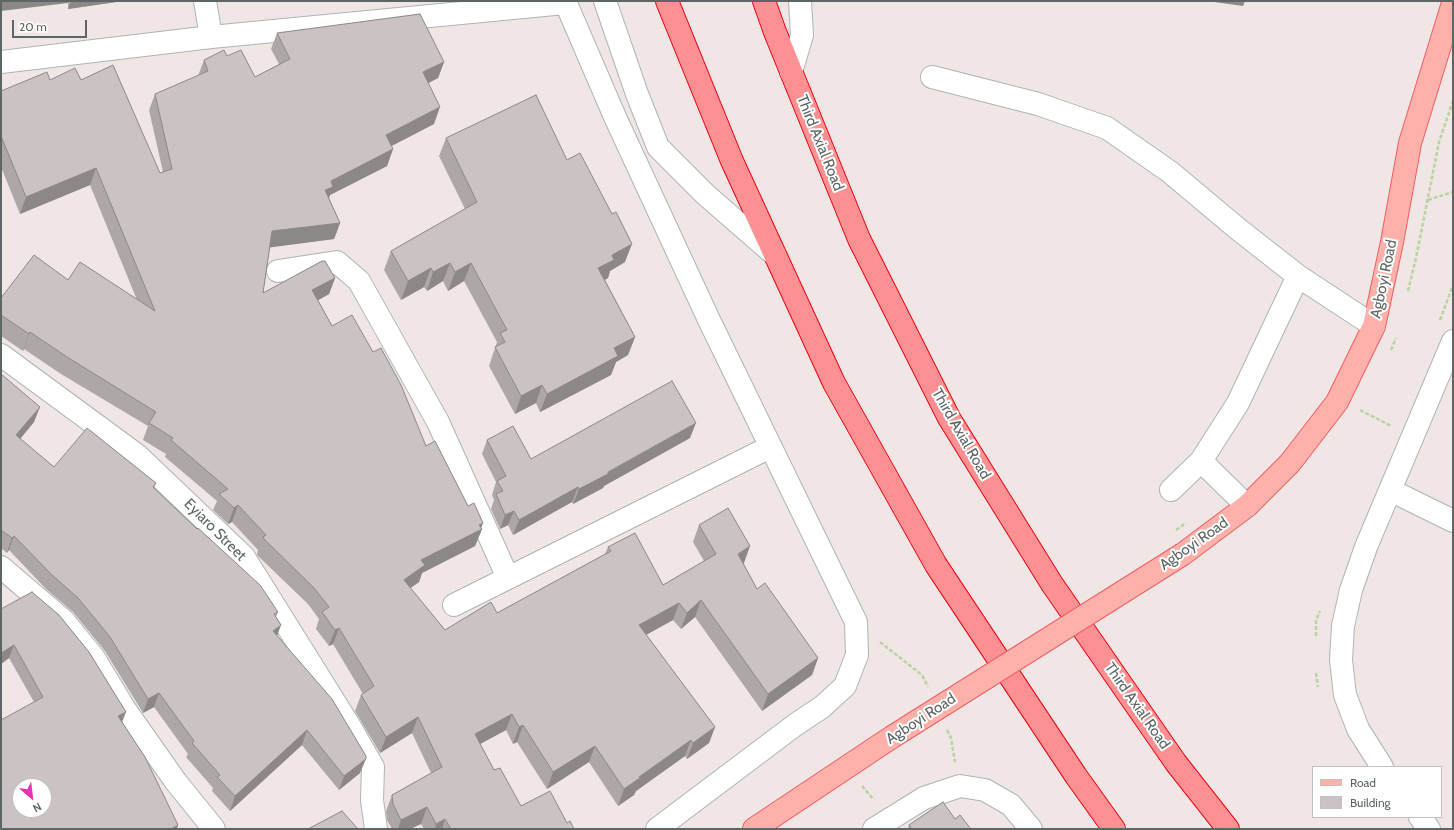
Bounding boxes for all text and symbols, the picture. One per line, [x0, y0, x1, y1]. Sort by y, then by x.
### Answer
scale bar [14, 12, 89, 38]
text: 20 m [19, 19, 47, 34]
street label: Third Axial Road [793, 93, 847, 193]
street label: Agboyi Road [1367, 238, 1401, 320]
street label: Third Axial Road [928, 385, 994, 483]
street label: Eyiaro Street [180, 495, 250, 565]
street label: Agboyi Road [1156, 514, 1232, 574]
street label: Third Axial Road [1100, 659, 1174, 753]
street label: Agboyi Road [883, 690, 959, 748]
legend [1312, 766, 1442, 818]
text: Road [1350, 775, 1376, 790]
north arrow [12, 778, 52, 818]
text: Building [1350, 795, 1391, 810]
text: N [30, 800, 44, 816]

